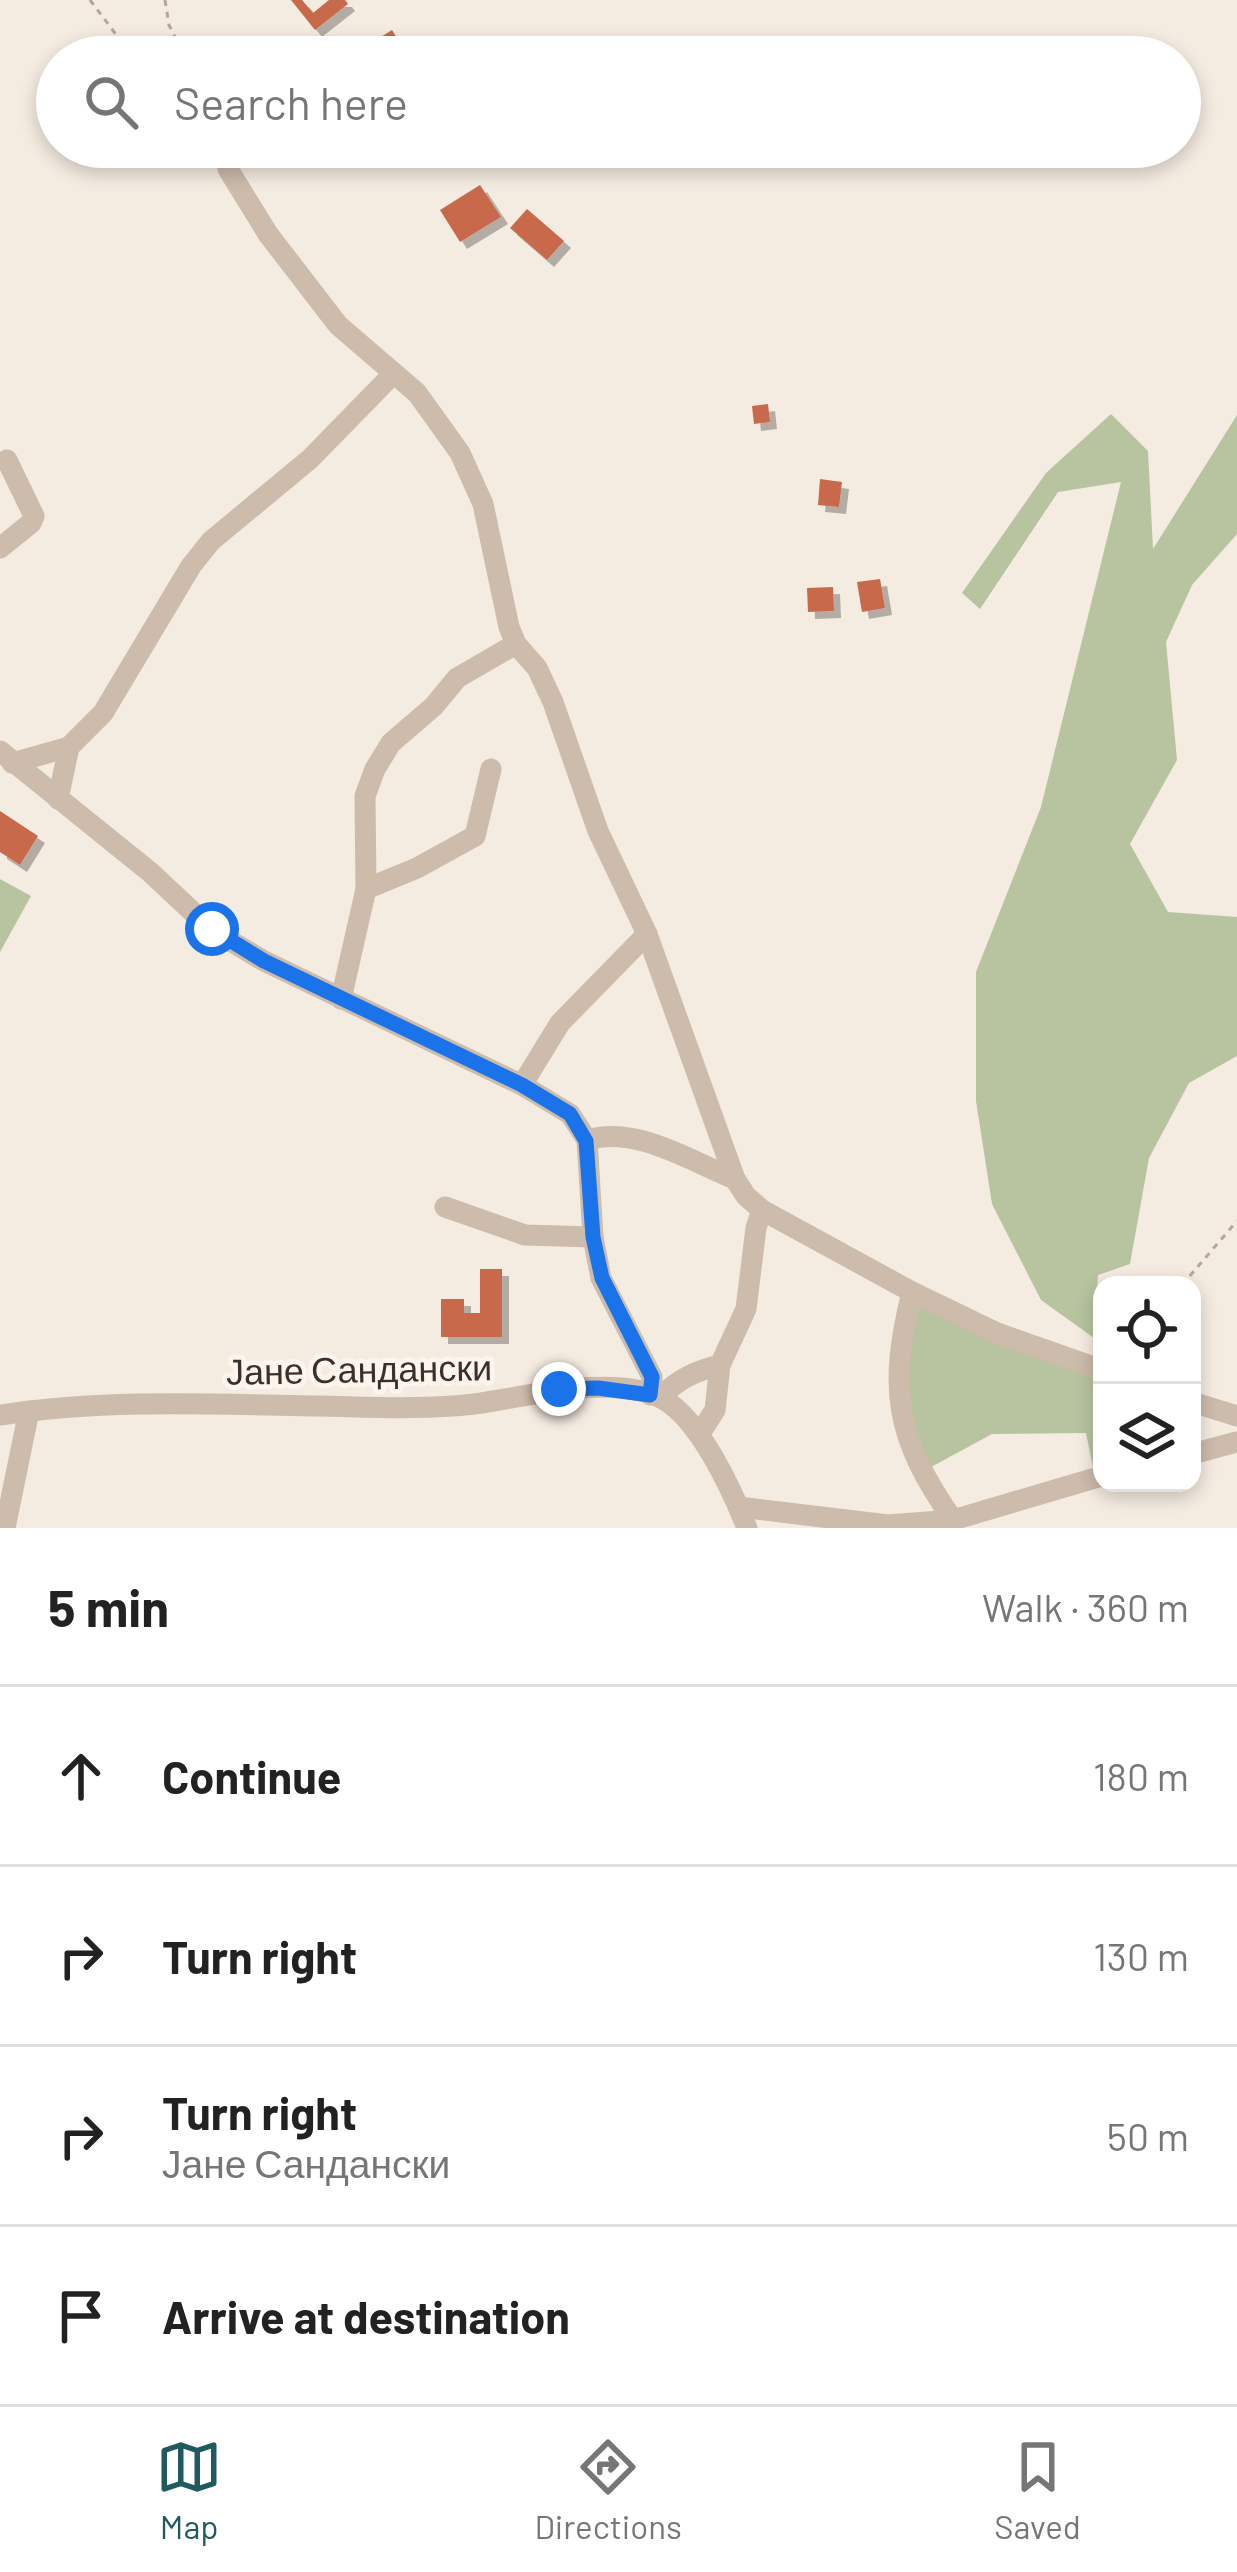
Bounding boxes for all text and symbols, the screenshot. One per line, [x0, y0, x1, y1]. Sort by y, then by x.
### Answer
search box [36, 36, 1201, 168]
icon: search [78, 69, 144, 135]
text: Search here [174, 75, 408, 129]
route start [185, 902, 239, 956]
map controls [1093, 1276, 1201, 1492]
button: locate [1093, 1276, 1201, 1384]
street label: Јане Сандански [226, 1344, 492, 1393]
route end [532, 1362, 586, 1416]
button: layers [1093, 1384, 1201, 1492]
text: 5 min [48, 1576, 169, 1637]
text: Walk · 360 m [982, 1583, 1189, 1630]
icon: ahead [48, 1743, 114, 1809]
text: Continue [162, 1749, 341, 1803]
text: 180 m [1093, 1752, 1189, 1799]
icon: right [48, 1923, 114, 1989]
text: Turn right [162, 1929, 357, 1983]
text: 130 m [1093, 1932, 1189, 1979]
text: Turn right [162, 2085, 357, 2139]
icon: right [48, 2103, 114, 2169]
text: 50 m [1107, 2112, 1189, 2159]
text: Јане Сандански [162, 2139, 450, 2186]
icon: arrive [48, 2283, 114, 2349]
text: Arrive at destination [162, 2289, 570, 2343]
tab: Map [156, 2434, 222, 2546]
tab: Directions [534, 2434, 682, 2546]
tab: Saved [994, 2434, 1081, 2546]

